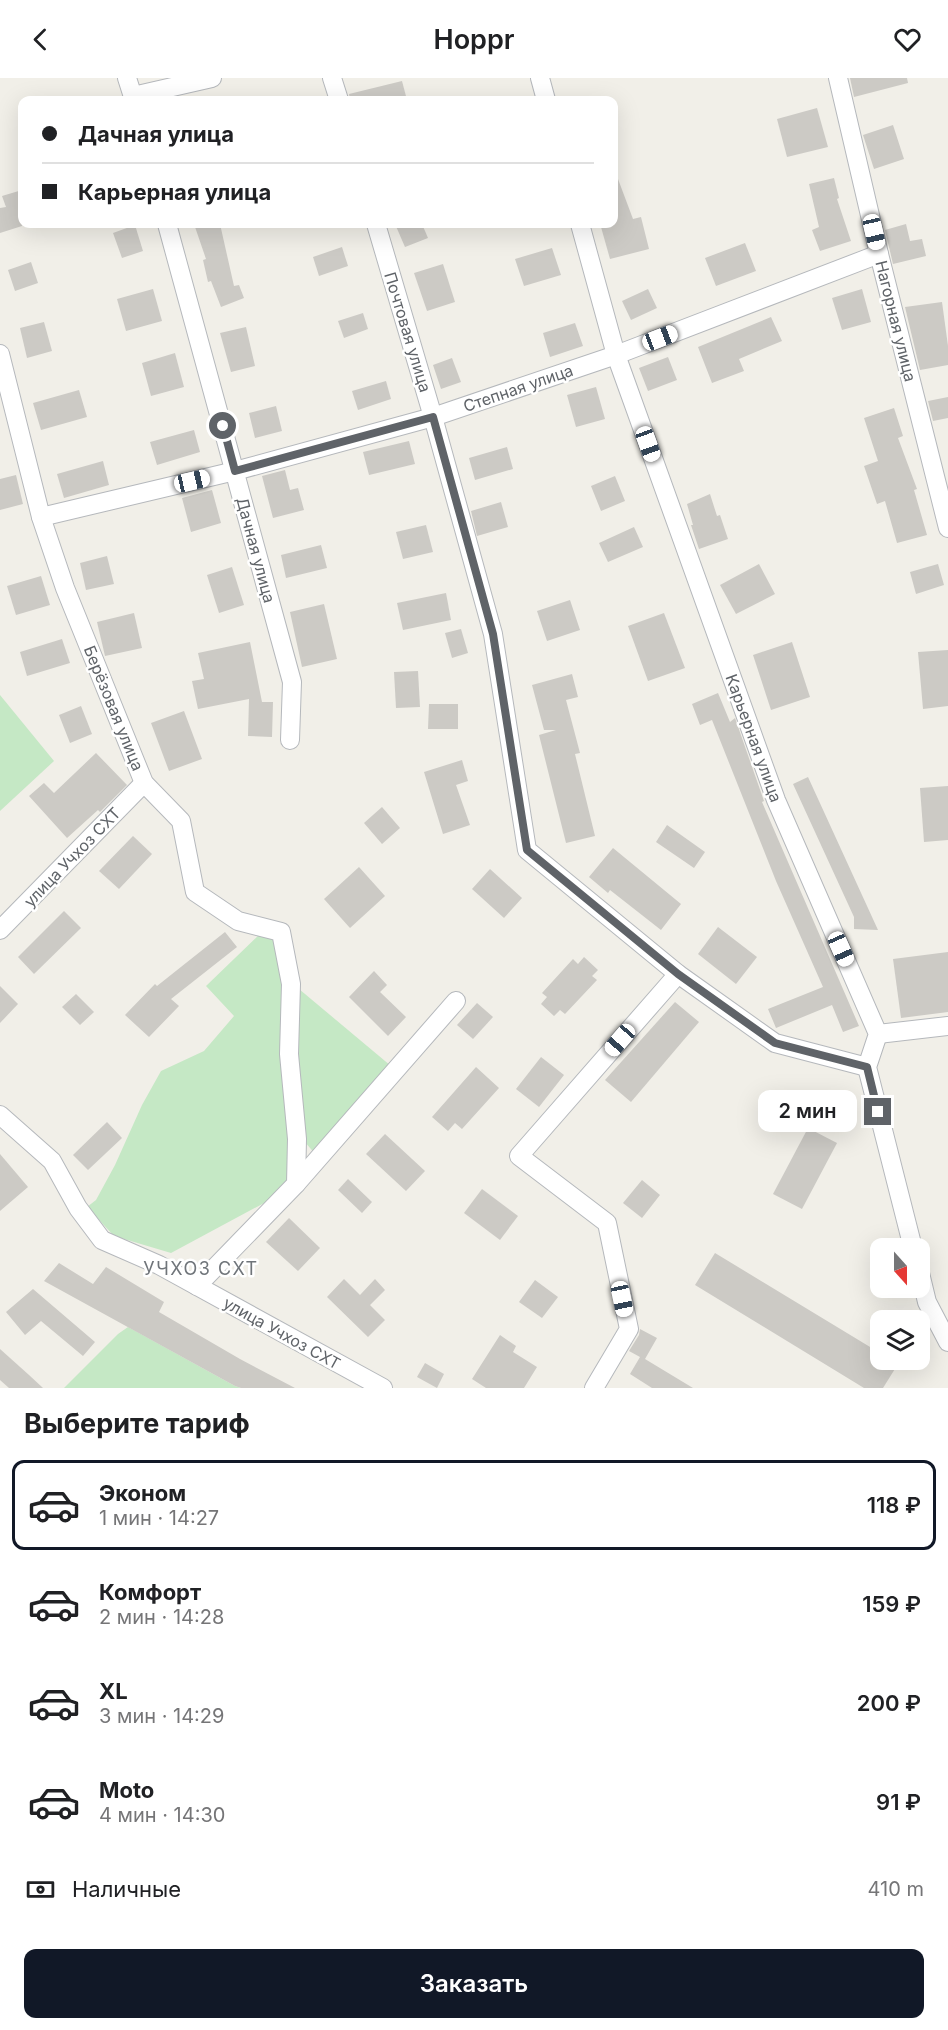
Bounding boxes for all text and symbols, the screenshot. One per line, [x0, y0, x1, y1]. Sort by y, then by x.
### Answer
icon: back [24, 23, 57, 56]
text: Hoppr [434, 23, 515, 56]
icon: heart [891, 23, 924, 56]
text: Дачная улица [78, 121, 234, 147]
text: Карьерная улица [78, 179, 271, 205]
car [861, 212, 887, 252]
street label: Нагорная улица [871, 258, 921, 384]
street label: Почтовая улица [380, 270, 436, 394]
car [640, 323, 680, 353]
street label: Степная улица [460, 360, 576, 416]
route start [209, 412, 236, 439]
car [633, 424, 663, 464]
car [172, 468, 212, 494]
street label: Дачная улица [232, 495, 280, 605]
street label: Берёзовая улица [80, 643, 148, 773]
street label: Карьерная улица [722, 671, 786, 805]
street label: улица Учхоз СХТ [19, 803, 125, 911]
car [825, 929, 857, 969]
car [601, 1021, 639, 1059]
callout: 2 мин [758, 1091, 857, 1133]
route end [864, 1098, 891, 1125]
text: 2 мин [779, 1099, 836, 1123]
north arrow [870, 1238, 930, 1298]
map controls [870, 1238, 930, 1370]
district label: УЧХОЗ СХТ [143, 1258, 259, 1279]
car [609, 1280, 635, 1318]
street label: улица Учхоз СХТ [220, 1293, 344, 1373]
button: layers [870, 1310, 930, 1370]
text: Выберите тариф [24, 1407, 250, 1440]
icon: car [27, 1478, 81, 1532]
text: Эконом [99, 1480, 186, 1506]
text: 118 ₽ [867, 1492, 921, 1518]
text: 1 мин · 14:27 [99, 1506, 219, 1530]
icon: car [27, 1577, 81, 1631]
text: Комфорт [99, 1579, 201, 1605]
text: 159 ₽ [862, 1591, 921, 1617]
text: 2 мин · 14:28 [99, 1605, 224, 1629]
icon: car [27, 1676, 81, 1730]
text: XL [99, 1678, 128, 1704]
text: 200 ₽ [857, 1690, 921, 1716]
text: 3 мин · 14:29 [99, 1704, 224, 1728]
icon: car [27, 1775, 81, 1829]
text: Moto [99, 1777, 154, 1803]
text: 91 ₽ [876, 1789, 921, 1815]
text: 4 мин · 14:30 [99, 1803, 225, 1827]
icon: cash [24, 1873, 57, 1906]
text: Наличные [72, 1876, 181, 1902]
text: 410 m [868, 1877, 924, 1901]
button: Заказать [24, 1949, 924, 2018]

